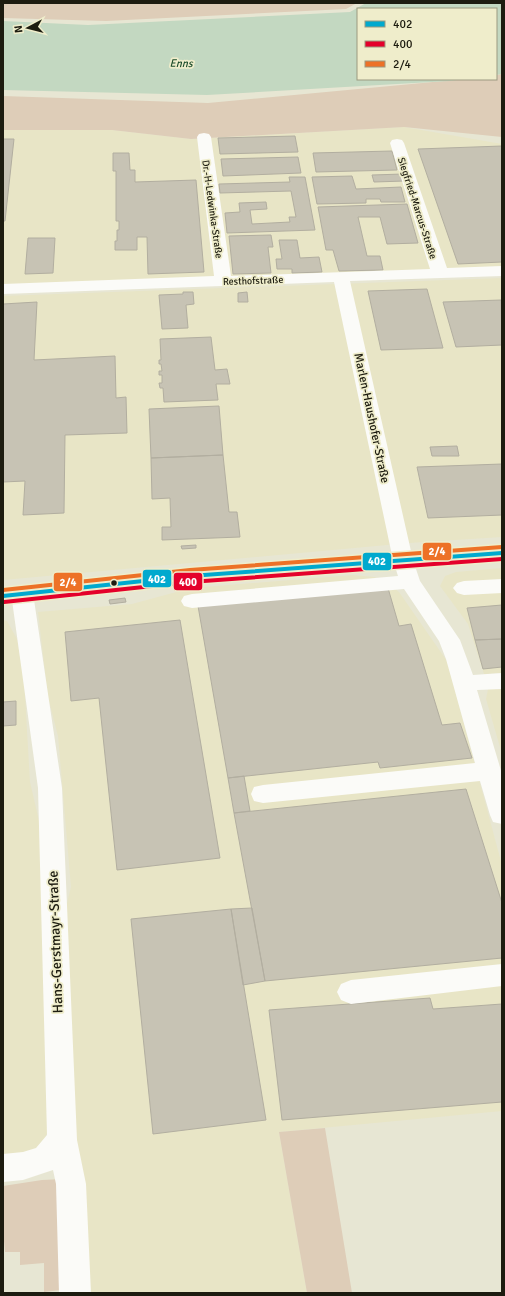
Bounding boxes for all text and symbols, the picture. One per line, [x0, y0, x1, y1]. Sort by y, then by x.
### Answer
north arrow [8, 8, 48, 48]
legend [357, 8, 497, 80]
text: 402 [393, 17, 412, 32]
text: N [12, 25, 25, 34]
text: 400 [393, 37, 412, 52]
water label: Enns [169, 57, 194, 70]
text: 2/4 [393, 57, 412, 72]
street label: Siegfried-Marcus-Straße [395, 156, 439, 261]
street label: Dr.-H-Ledwinka-Straße [199, 159, 225, 259]
street label: Resthofstraße [223, 274, 283, 288]
street label: Marlen-Haushofer-Straße [350, 352, 393, 484]
line badge: 2/4 [422, 542, 452, 561]
text: 2/4 [429, 545, 445, 558]
line badge: 402 [362, 552, 392, 571]
text: 402 [368, 555, 386, 568]
line badge: 402 [142, 569, 172, 588]
line badge: 2/4 [53, 572, 83, 592]
line badge: 400 [173, 572, 203, 591]
text: 402 [148, 573, 166, 586]
text: 2/4 [60, 576, 76, 589]
text: 400 [179, 576, 197, 589]
unlabelled marker [109, 578, 119, 588]
street label: Hans-Gerstmayr-Straße [45, 870, 66, 1014]

